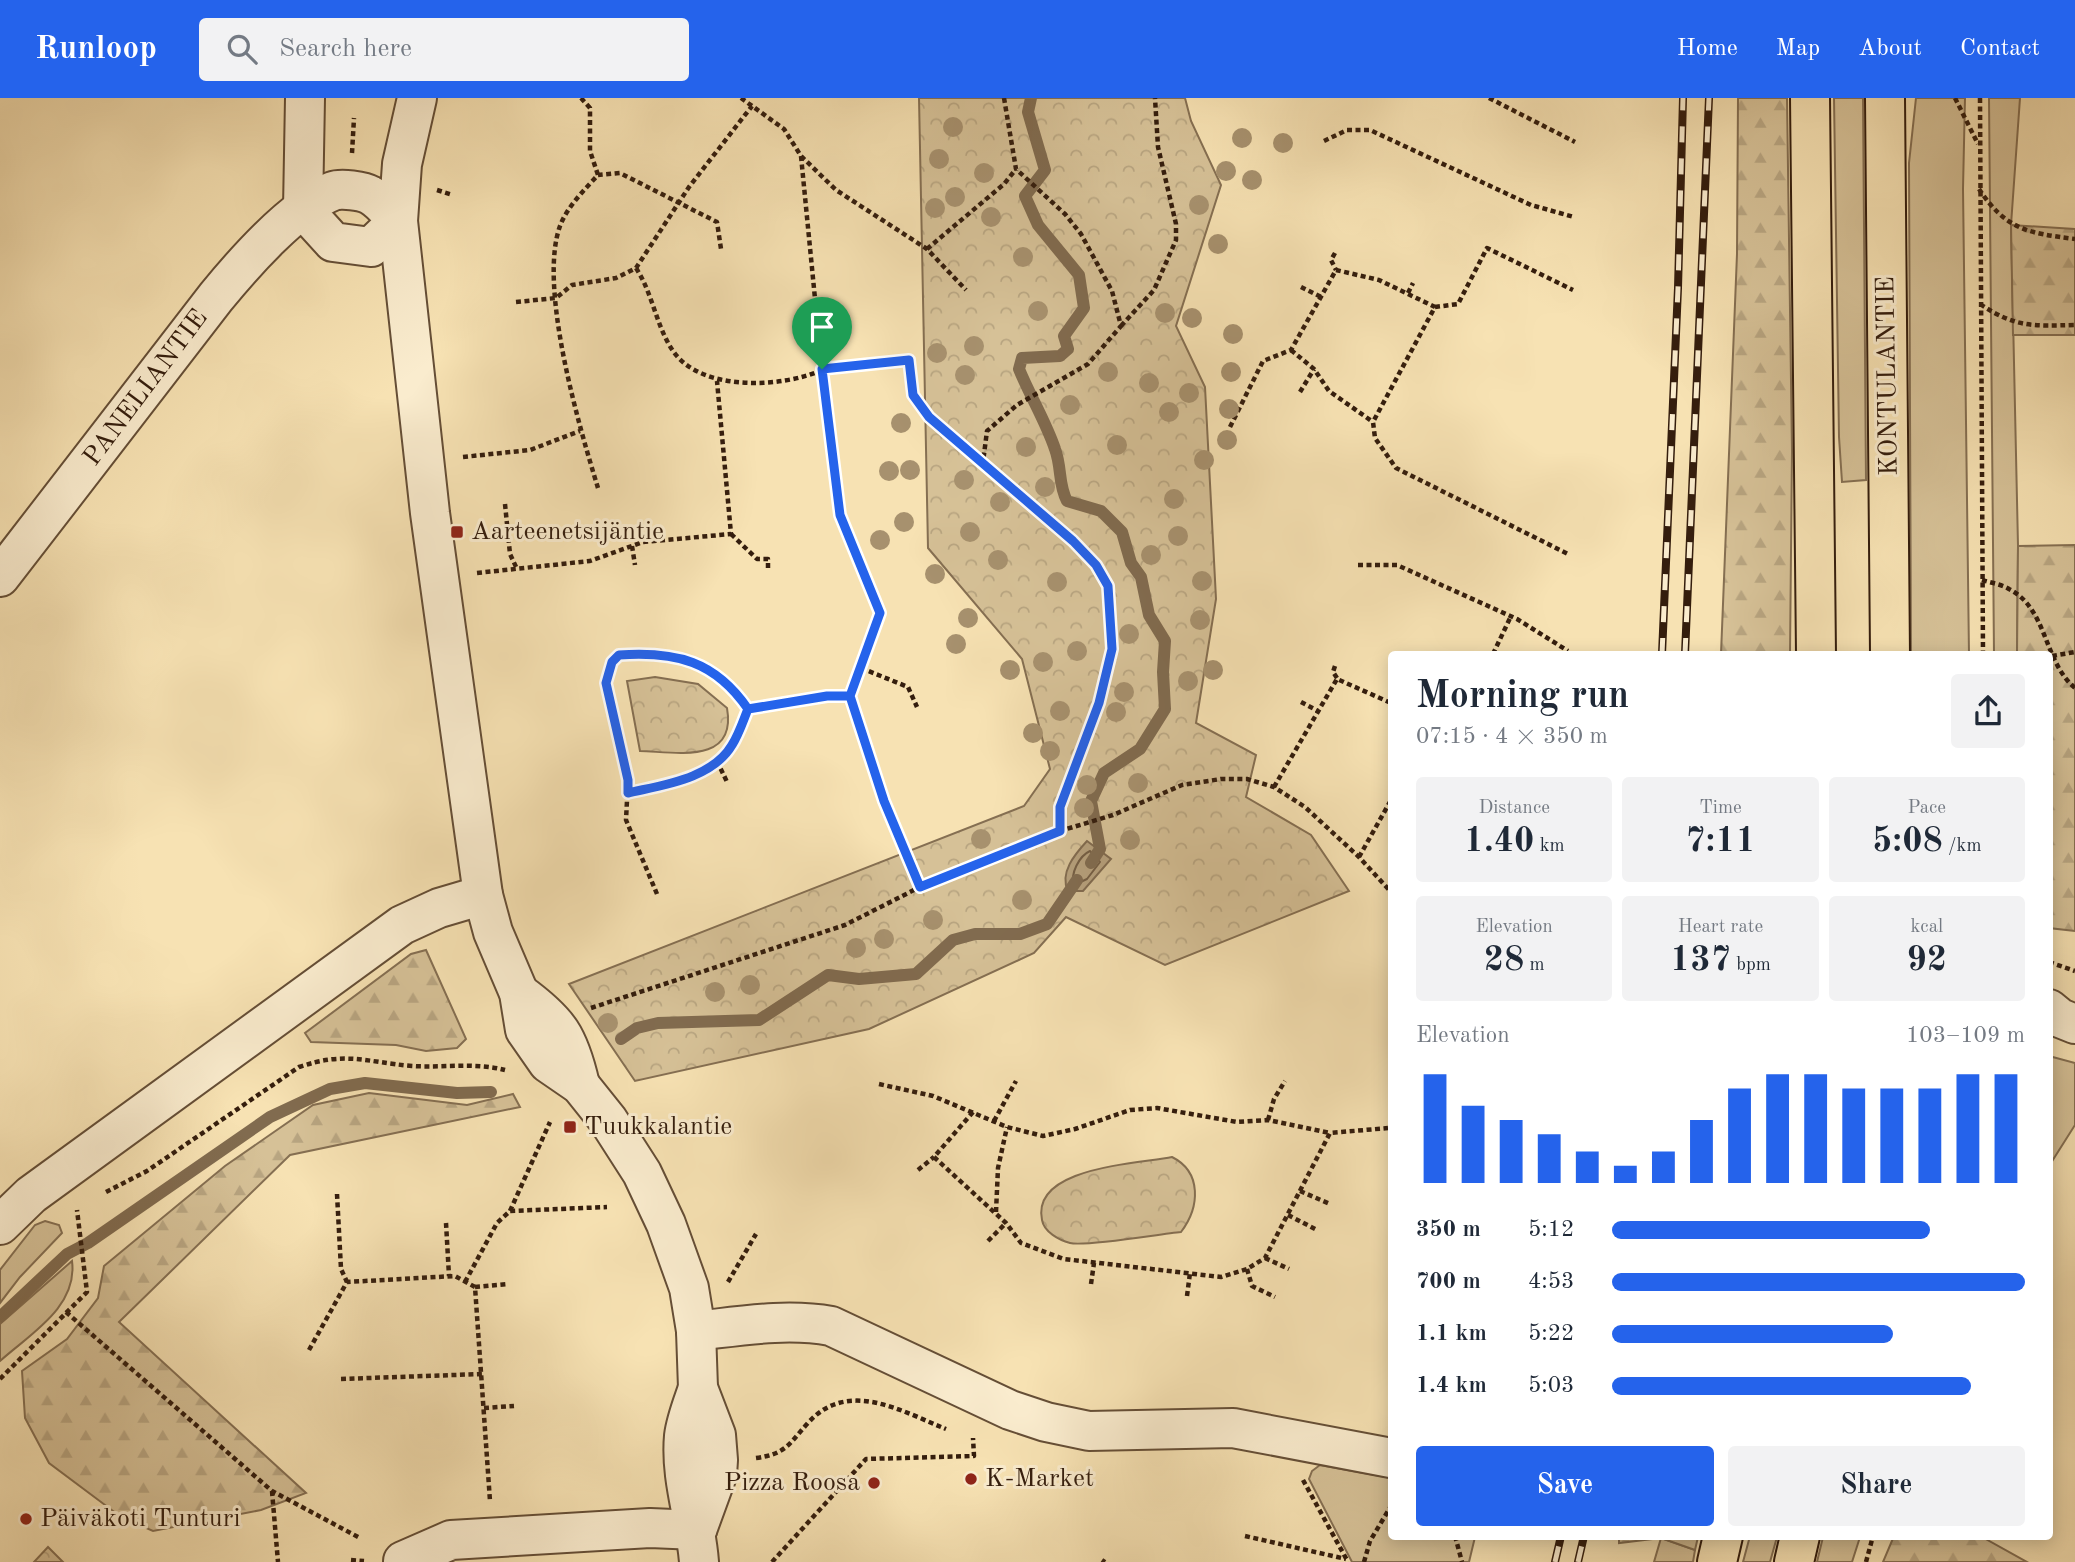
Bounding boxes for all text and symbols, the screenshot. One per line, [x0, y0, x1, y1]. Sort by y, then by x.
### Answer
search box [199, 18, 689, 81]
icon: search [223, 30, 261, 68]
text: Runloop [35, 33, 157, 66]
text: Search here [279, 36, 412, 62]
text: Home [1677, 37, 1738, 61]
text: Map [1776, 37, 1820, 61]
text: About [1858, 37, 1922, 61]
text: Contact [1960, 37, 2040, 61]
street label: KONTULANTIE [1873, 276, 1903, 476]
pin [792, 297, 852, 369]
street label: PANELIANTIE [79, 305, 213, 471]
icon: arrive [803, 308, 841, 346]
place label: Aarteenetsijäntie [471, 519, 664, 545]
marker: Aarteenetsijäntie [449, 524, 465, 540]
button: share [1951, 674, 2025, 748]
text: Morning run [1416, 678, 1629, 716]
text: 07:15 · 4 × 350 m [1416, 725, 1608, 748]
text: Distance [1478, 799, 1550, 818]
text: Time [1699, 799, 1742, 818]
text: Pace [1908, 799, 1946, 818]
text: 1.40 [1464, 824, 1534, 859]
text: 7:11 [1685, 824, 1756, 859]
text: 5:08 [1872, 824, 1943, 859]
text: km [1534, 837, 1565, 856]
text: /km [1943, 837, 1982, 856]
text: Elevation [1476, 918, 1553, 937]
text: Heart rate [1678, 918, 1763, 937]
text: kcal [1910, 918, 1943, 937]
text: 28 [1484, 943, 1524, 978]
text: 137 [1670, 943, 1731, 978]
text: 92 [1907, 943, 1947, 978]
text: m [1524, 956, 1545, 975]
text: bpm [1731, 956, 1771, 975]
text: Elevation [1416, 1024, 1510, 1047]
text: 103–109 m [1906, 1024, 2025, 1047]
place label: Tuukkalantie [584, 1114, 732, 1140]
marker: Tuukkalantie [562, 1119, 578, 1135]
text: 350 m [1416, 1218, 1481, 1241]
text: 5:12 [1528, 1218, 1574, 1241]
text: 700 m [1416, 1270, 1481, 1293]
text: 4:53 [1528, 1270, 1574, 1293]
text: 1.1 km [1416, 1322, 1487, 1345]
text: 5:22 [1528, 1322, 1574, 1345]
text: 1.4 km [1416, 1374, 1487, 1397]
text: 5:03 [1528, 1374, 1574, 1397]
button: Save [1416, 1446, 1714, 1526]
button: Share [1728, 1446, 2025, 1526]
place label: K-Market [985, 1466, 1094, 1492]
place label: Pizza Roosa [724, 1470, 860, 1496]
marker: K-Market [963, 1471, 979, 1487]
marker: Pizza Roosa [866, 1475, 882, 1491]
place label: Päiväkoti Tunturi [40, 1506, 240, 1532]
marker: Päiväkoti Tunturi [18, 1511, 34, 1527]

